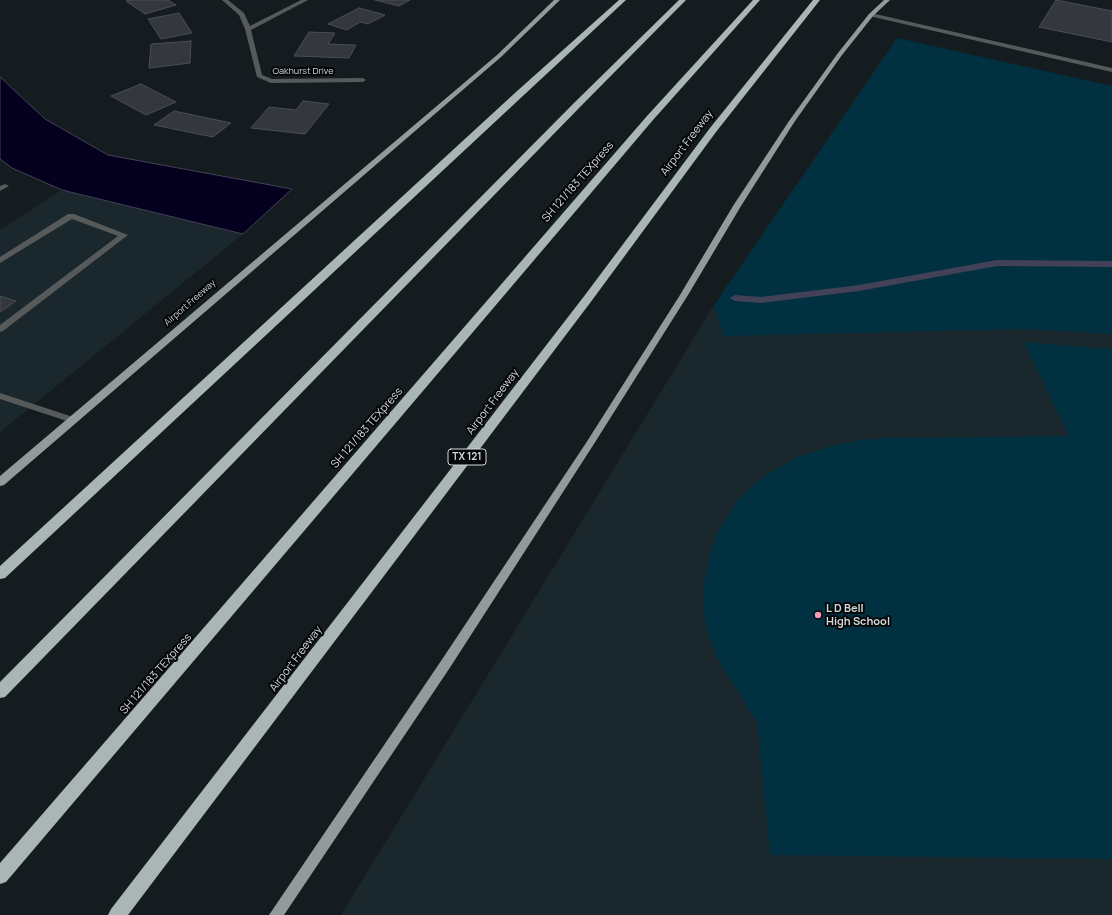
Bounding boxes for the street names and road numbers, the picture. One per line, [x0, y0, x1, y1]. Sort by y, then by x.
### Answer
street label: Oakhurst Drive [273, 66, 333, 76]
street label: Airport Freeway [658, 108, 716, 178]
street label: SH 121/183 TEXpress [539, 139, 617, 225]
street label: Airport Freeway [162, 278, 218, 328]
street label: Airport Freeway [464, 367, 522, 437]
street label: SH 121/183 TEXpress [328, 385, 406, 471]
road number: TX 121 [448, 449, 486, 465]
street label: Airport Freeway [267, 624, 325, 694]
street label: SH 121/183 TEXpress [117, 631, 195, 717]

